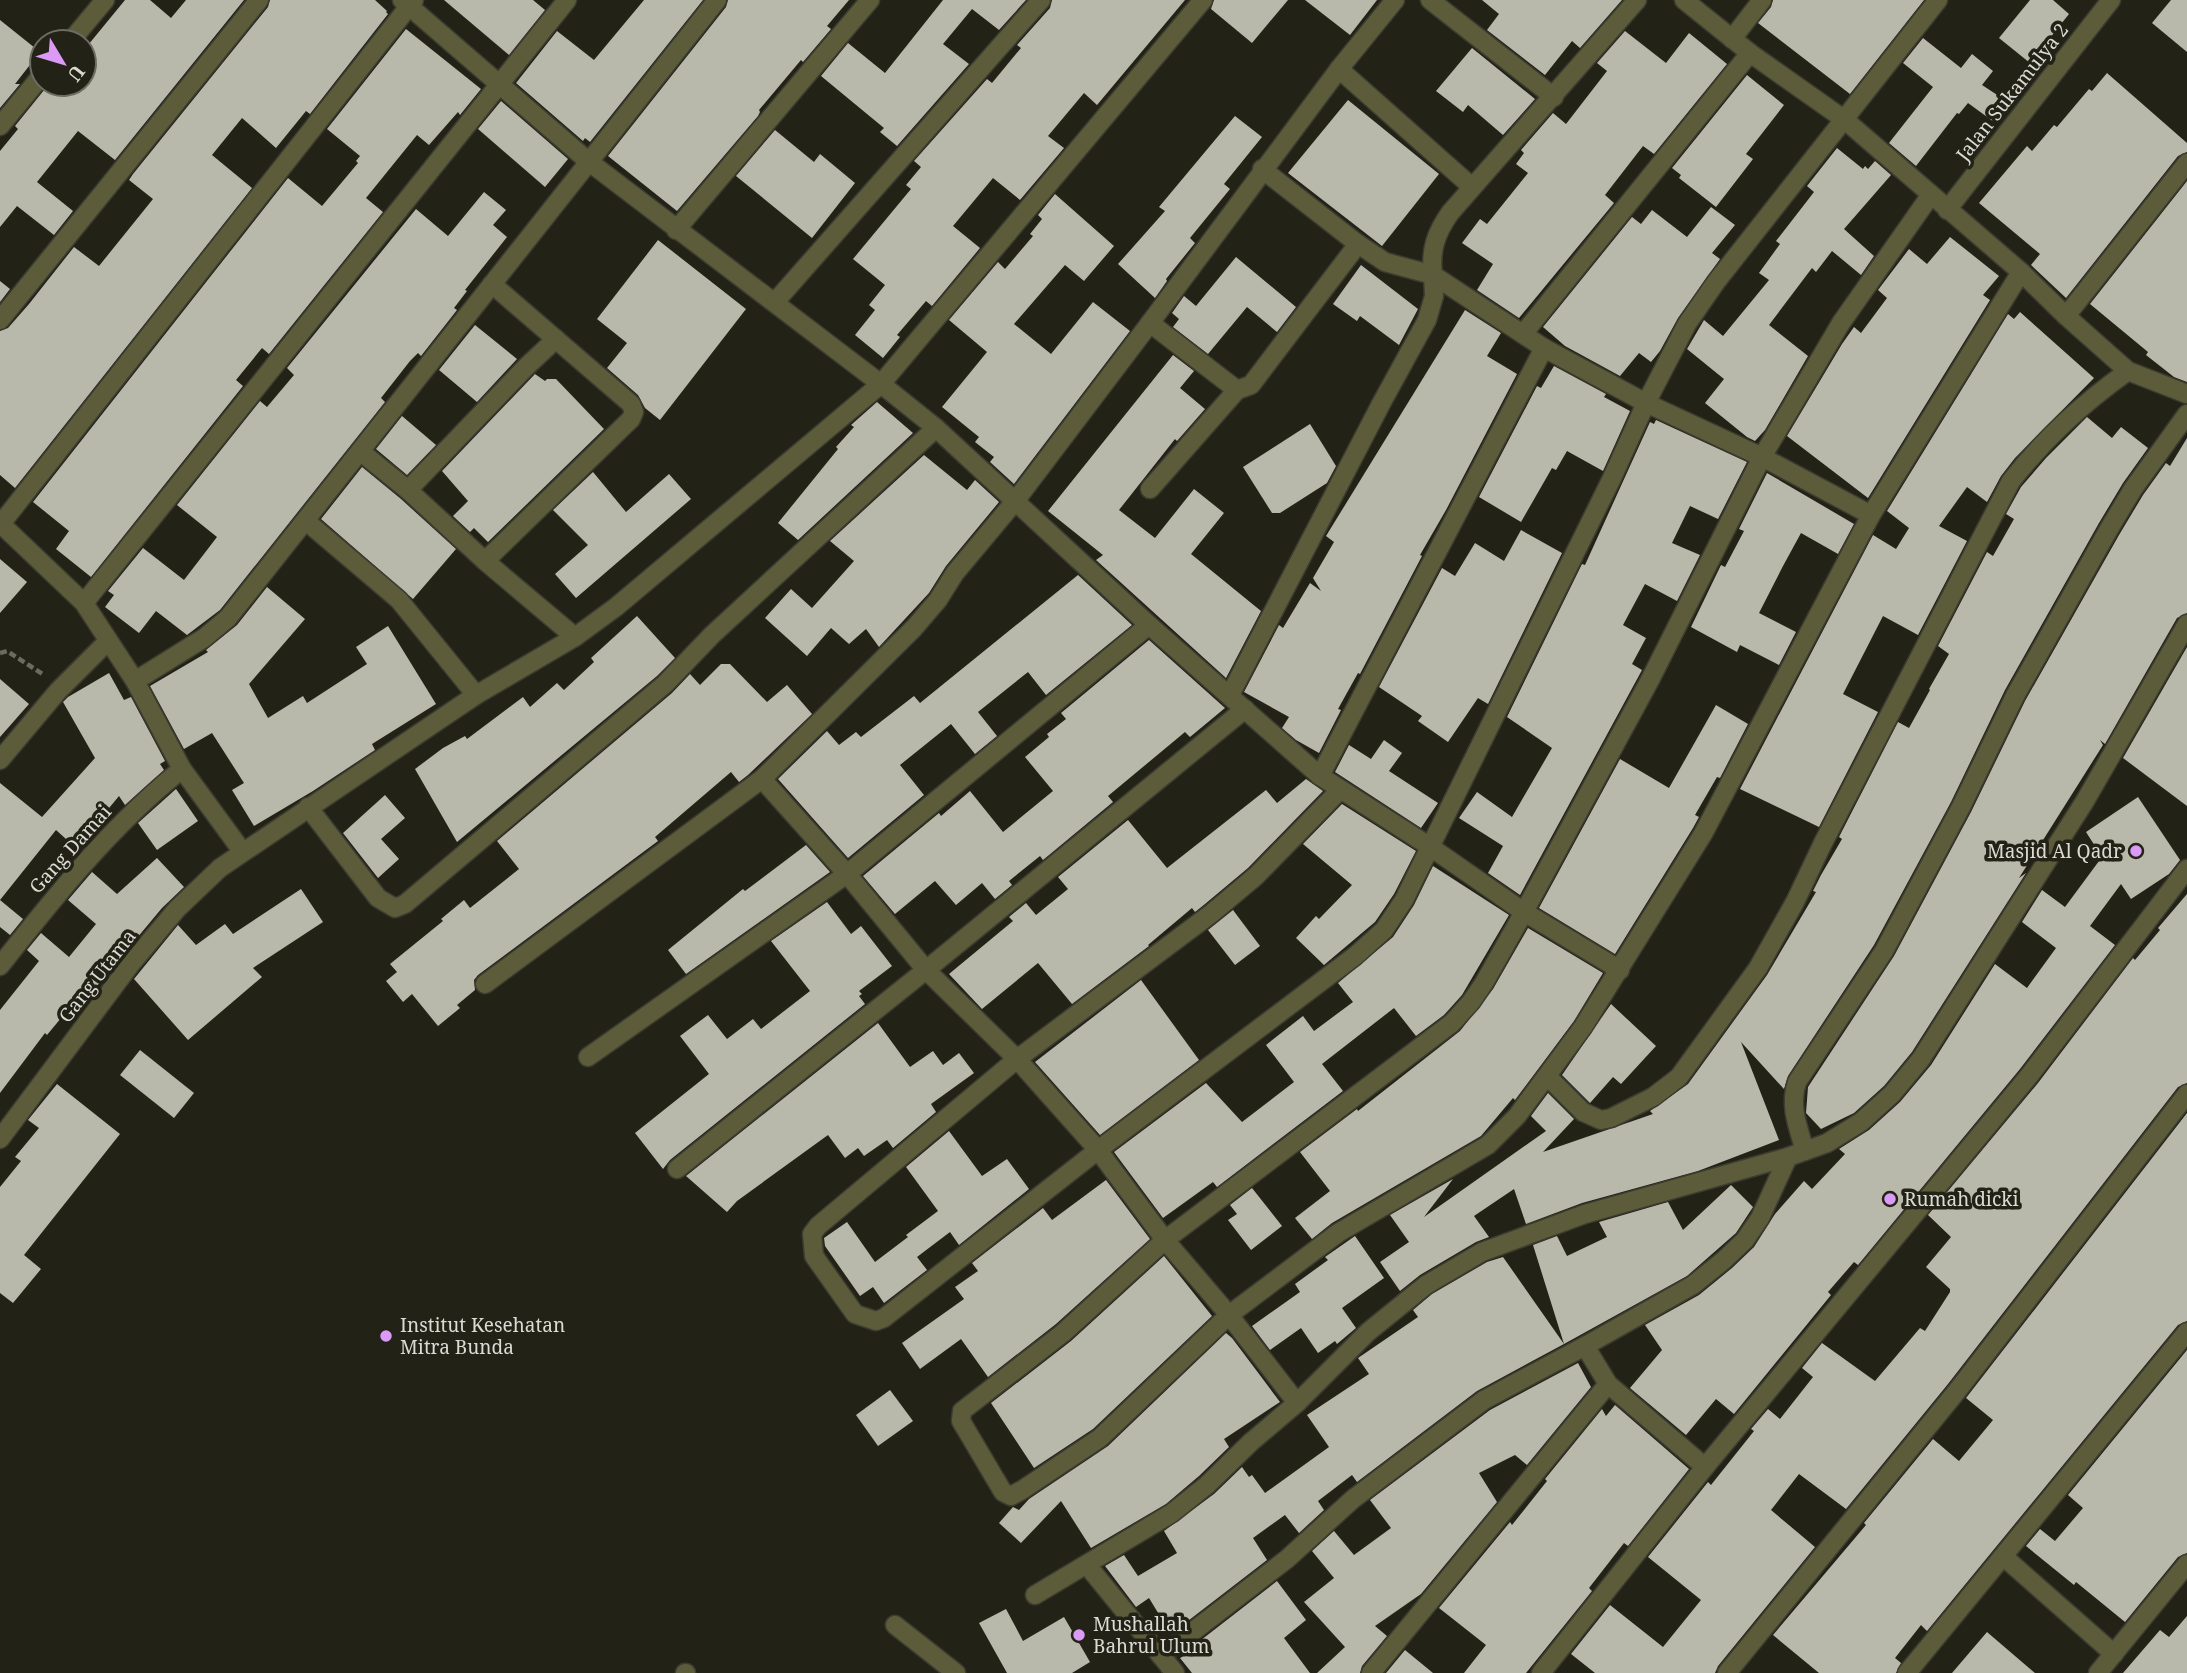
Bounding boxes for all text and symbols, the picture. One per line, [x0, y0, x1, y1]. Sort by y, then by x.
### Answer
street label: Jalan Sukamulya 2 [1949, 18, 2074, 167]
north arrow [28, 28, 98, 98]
text: U [62, 60, 91, 87]
street label: Gang Damai [23, 799, 117, 899]
place label: Masjid Al Qadr [1987, 838, 2122, 864]
marker: Masjid Al Qadr [2128, 843, 2144, 859]
street label: Gang Utama [52, 924, 142, 1028]
place label: Rumah dicki [1904, 1186, 2018, 1212]
marker: Rumah dicki [1882, 1191, 1898, 1207]
place label: Institut Kesehatan Mitra Bunda [400, 1312, 565, 1360]
marker: Institut Kesehatan Mitra Bunda [378, 1328, 394, 1344]
place label: Mushallah Bahrul Ulum [1093, 1611, 1210, 1659]
marker: Mushallah Bahrul Ulum [1071, 1627, 1087, 1643]

